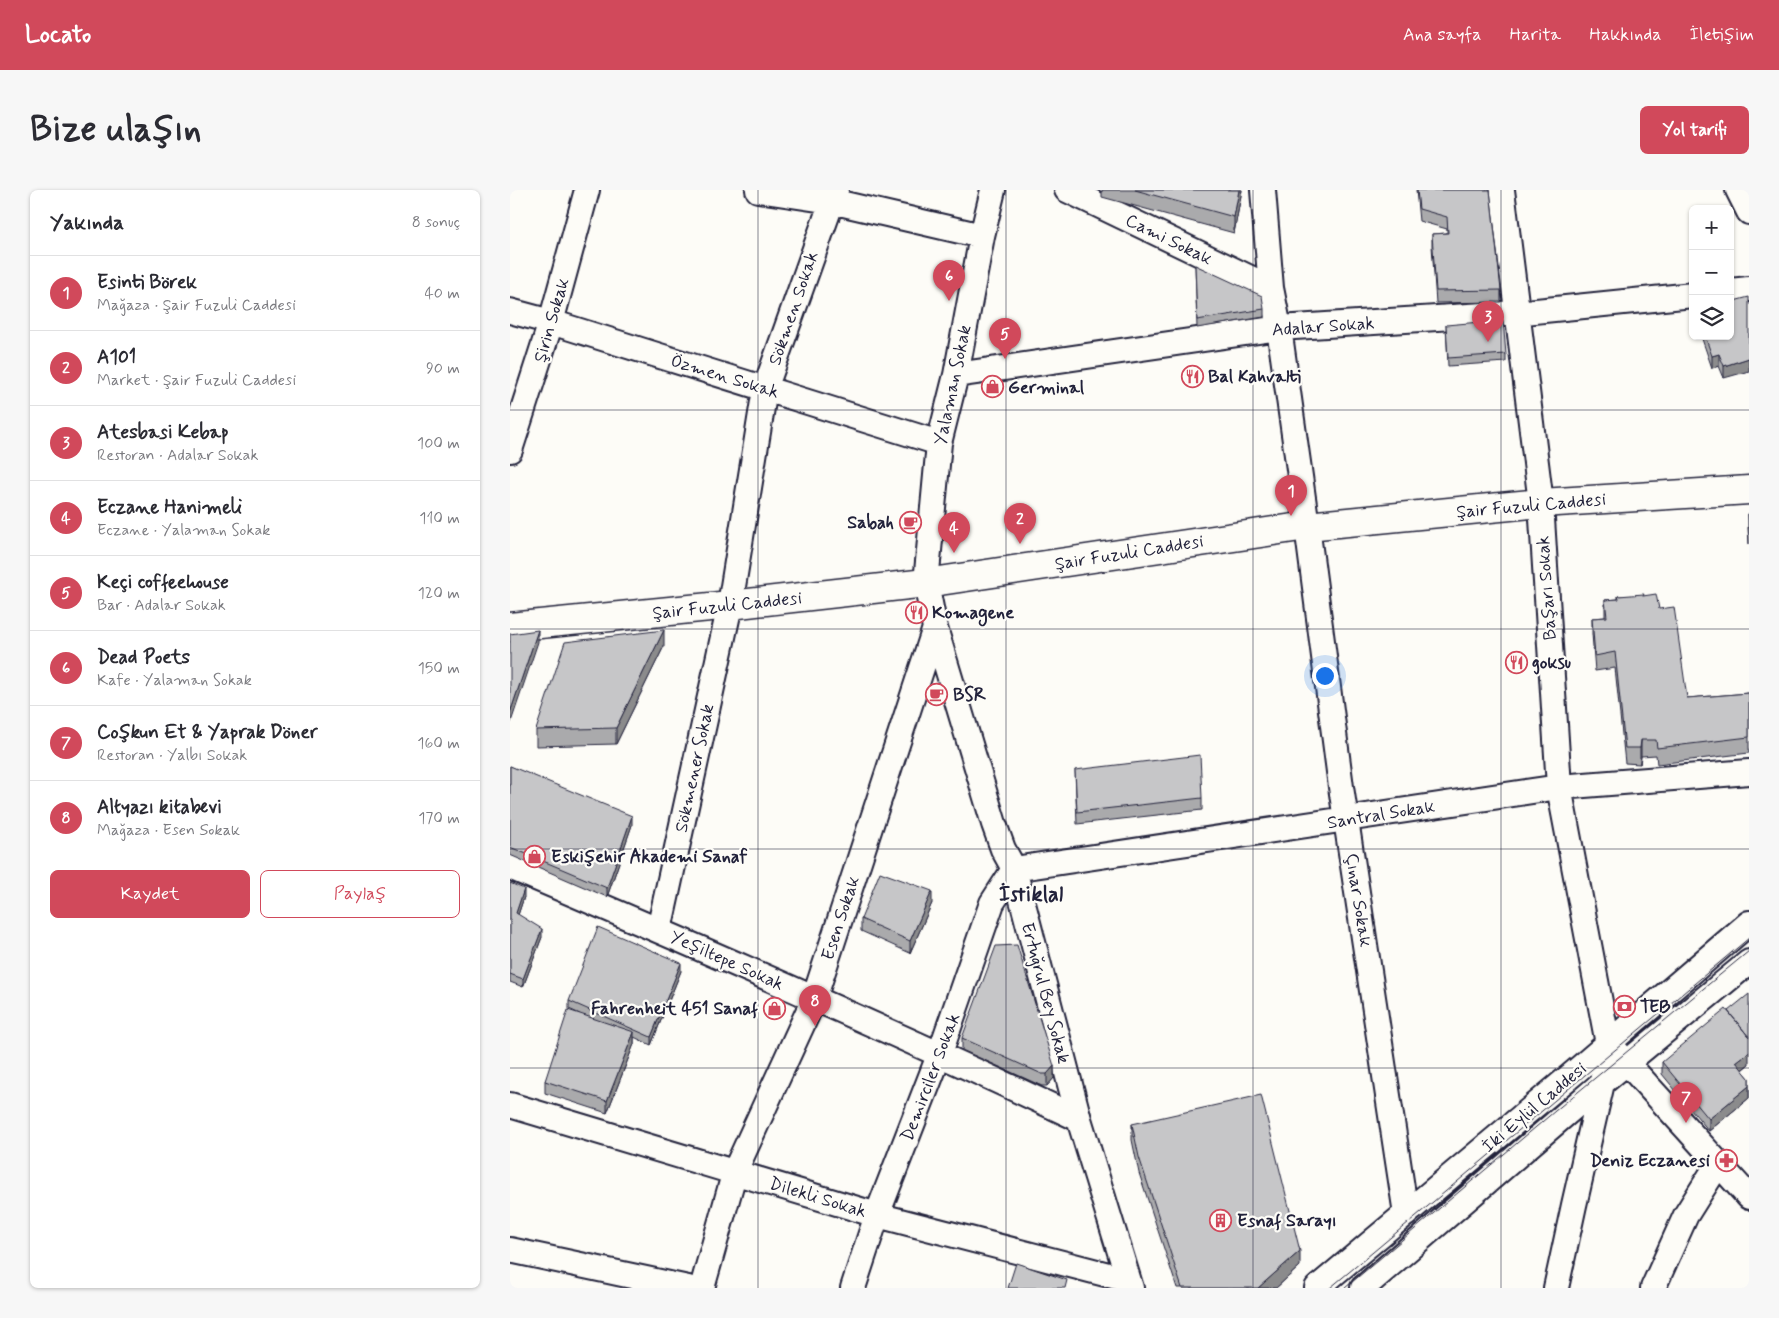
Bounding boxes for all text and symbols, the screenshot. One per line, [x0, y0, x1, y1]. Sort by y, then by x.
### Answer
text: Locato [25, 20, 91, 51]
text: Ana sayfa [1403, 23, 1482, 47]
text: Harita [1510, 23, 1561, 47]
text: Hakkında [1589, 23, 1662, 47]
text: İletişim [1690, 23, 1754, 47]
button: Yol tarifi [1640, 106, 1749, 154]
text: Bize ulaşın [30, 107, 201, 153]
map controls [1689, 205, 1734, 340]
button: + [1689, 205, 1734, 250]
text: Yakında [50, 209, 124, 237]
street label: Cami Sokak [1121, 209, 1216, 271]
text: 8 sonuç [412, 212, 460, 233]
street label: Sökmen Sokak [763, 248, 825, 368]
button: − [1689, 250, 1734, 295]
pin: 6 [933, 260, 965, 301]
text: Esinti Börek [97, 270, 197, 295]
street label: Şirin Sokak [528, 275, 575, 365]
text: 1 [62, 283, 70, 304]
text: 40 m [424, 283, 460, 304]
text: Mağaza · Şair Fuzuli Caddesi [97, 295, 296, 316]
button: layers [1689, 295, 1734, 340]
pin: 3 [1472, 301, 1504, 342]
street label: Adalar Sokak [1271, 311, 1375, 343]
pin: 5 [989, 318, 1021, 359]
street label: Yalaman Sokak [929, 323, 977, 447]
text: A101 [97, 345, 136, 370]
street label: Özmen Sokak [668, 349, 782, 405]
text: 2 [62, 358, 70, 379]
text: 90 m [426, 358, 460, 379]
restaurant icon: Bal Kahvalti [1180, 364, 1204, 388]
place label: Bal Kahvalti [1208, 365, 1301, 389]
text: Market · Şair Fuzuli Caddesi [97, 370, 296, 391]
shop icon: Germinal [980, 375, 1004, 399]
place label: Germinal [1008, 376, 1085, 400]
text: Atesbasi Kebap [97, 420, 229, 445]
text: 3 [62, 433, 70, 454]
text: 100 m [417, 433, 460, 454]
text: Restoran · Adalar Sokak [97, 445, 258, 466]
pin: 1 [1275, 475, 1307, 516]
street label: Şair Fuzuli Caddesi [1455, 487, 1607, 524]
text: Eczane Hanimeli [97, 495, 242, 520]
pin: 2 [1004, 503, 1036, 544]
text: 4 [61, 508, 71, 529]
text: 110 m [419, 508, 460, 529]
cafe icon: Sabah [898, 510, 922, 534]
place label: Sabah [847, 511, 894, 535]
pin: 4 [938, 512, 970, 553]
text: Eczane · Yalaman Sokak [97, 520, 270, 541]
street label: Şair Fuzuli Caddesi [1053, 529, 1205, 577]
street label: Başarı Sokak [1531, 535, 1563, 641]
text: Keçi coffeehouse [97, 570, 229, 595]
text: 5 [61, 583, 71, 604]
text: 120 m [418, 583, 460, 604]
street label: Şair Fuzuli Caddesi [651, 586, 803, 626]
text: Bar · Adalar Sokak [97, 595, 226, 616]
restaurant icon: Komagene [904, 600, 928, 624]
place label: Komagene [932, 601, 1014, 627]
text: Dead Poets [97, 645, 190, 670]
restaurant icon: goksu [1504, 650, 1528, 674]
place label: goksu [1532, 651, 1571, 675]
text: 6 [62, 658, 70, 679]
text: 150 m [418, 658, 460, 679]
your location [1312, 663, 1338, 689]
text: Kafe · Yalaman Sokak [97, 670, 252, 691]
cafe icon: BSR [925, 682, 949, 706]
place label: BSR [953, 683, 987, 707]
street label: Sökmener Sokak [670, 702, 720, 835]
text: Coşkun Et & Yaprak Döner [97, 720, 318, 745]
text: 7 [61, 733, 71, 754]
text: 160 m [417, 733, 460, 754]
text: Restoran · Yalbı Sokak [97, 745, 247, 766]
text: Altyazı kitabevi [97, 795, 222, 820]
street label: Santral Sokak [1326, 795, 1437, 835]
text: 8 [61, 808, 71, 829]
text: 170 m [418, 808, 460, 829]
text: Mağaza · Esen Sokak [97, 820, 240, 841]
shop icon: Eskişehir Akademi Sanaf [523, 844, 547, 868]
place label: Eskişehir Akademi Sanaf [551, 845, 748, 869]
street label: Çınar Sokak [1339, 851, 1377, 949]
button: Kaydet [50, 870, 250, 918]
button: Paylaş [260, 870, 460, 918]
street label: Esen Sokak [816, 873, 866, 964]
district label: İstiklal [999, 881, 1064, 909]
street label: Ertuğrul Bey Sokak [1015, 920, 1075, 1066]
street label: Yeşiltepe Sokak [666, 925, 787, 997]
pin: 8 [799, 985, 831, 1026]
bank icon: TEB [1612, 994, 1636, 1018]
place label: TEB [1640, 995, 1671, 1019]
shop icon: Fahrenheit 451 Sanaf [762, 996, 786, 1020]
place label: Fahrenheit 451 Sanaf [591, 997, 758, 1021]
street label: Demirciler Sokak [895, 1010, 966, 1145]
street label: İki Eylül Caddesi [1477, 1057, 1592, 1158]
pin: 7 [1670, 1082, 1702, 1123]
pharmacy icon: Deniz Eczanesi [1714, 1148, 1738, 1172]
place label: Deniz Eczanesi [1590, 1149, 1710, 1173]
street label: Dilekli Sokak [766, 1172, 869, 1224]
building icon: Esnaf Sarayı [1209, 1208, 1233, 1232]
place label: Esnaf Sarayı [1237, 1209, 1337, 1233]

